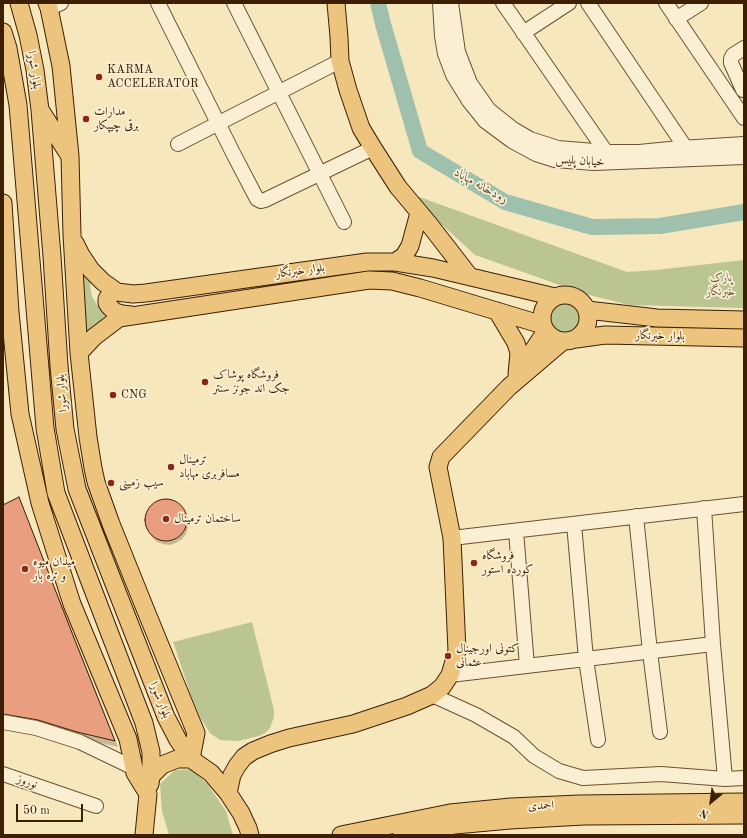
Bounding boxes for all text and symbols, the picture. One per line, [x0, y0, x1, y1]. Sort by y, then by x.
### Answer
street label: بلوار شورا [24, 50, 44, 90]
place label: KARMA ACCELERATOR [107, 63, 199, 91]
marker: KARMA ACCELERATOR [94, 72, 104, 82]
place label: مدارات برقی چیپکار [94, 105, 139, 133]
marker: مدارات برقی چیپکار [81, 114, 91, 124]
street label: خیابان پلیس [555, 152, 605, 170]
water label: رودخانه مهاباد [451, 165, 511, 207]
street label: بلوار خبرنگار [275, 260, 325, 282]
park label: پارک خبرنگار [706, 271, 736, 299]
street label: بلوار خبرنگار [635, 328, 685, 344]
place label: فروشگاه پوشاک جک اند جونز سنتر [213, 368, 290, 396]
street label: بلوار شورا [53, 373, 71, 413]
marker: فروشگاه پوشاک جک اند جونز سنتر [200, 377, 210, 387]
place label: CNG [121, 388, 147, 402]
marker: CNG [108, 390, 118, 400]
place label: ترمینال مسافربری مهاباد [179, 453, 240, 481]
marker: ترمینال مسافربری مهاباد [166, 462, 176, 472]
place label: سیب زمینی [119, 476, 164, 490]
marker: سیب زمینی [106, 478, 116, 488]
place label: ساختمان ترمینال [174, 512, 241, 526]
marker: ساختمان ترمینال [161, 514, 171, 524]
place label: فروشگاه کورده استور [482, 549, 533, 577]
place label: میدان میوه و تره بار [33, 555, 75, 583]
marker: فروشگاه کورده استور [469, 558, 479, 568]
marker: میدان میوه و تره بار [20, 564, 30, 574]
place label: کتونی اورجینال عثمانی [456, 642, 519, 670]
marker: کتونی اورجینال عثمانی [443, 651, 453, 661]
street label: بلوار شورا [146, 680, 174, 720]
street label: نوروز [15, 772, 39, 792]
north arrow [691, 782, 731, 822]
scale bar [18, 796, 85, 822]
street label: احمدی [528, 798, 554, 814]
text: 50 m [23, 805, 50, 817]
text: N [699, 806, 711, 820]

